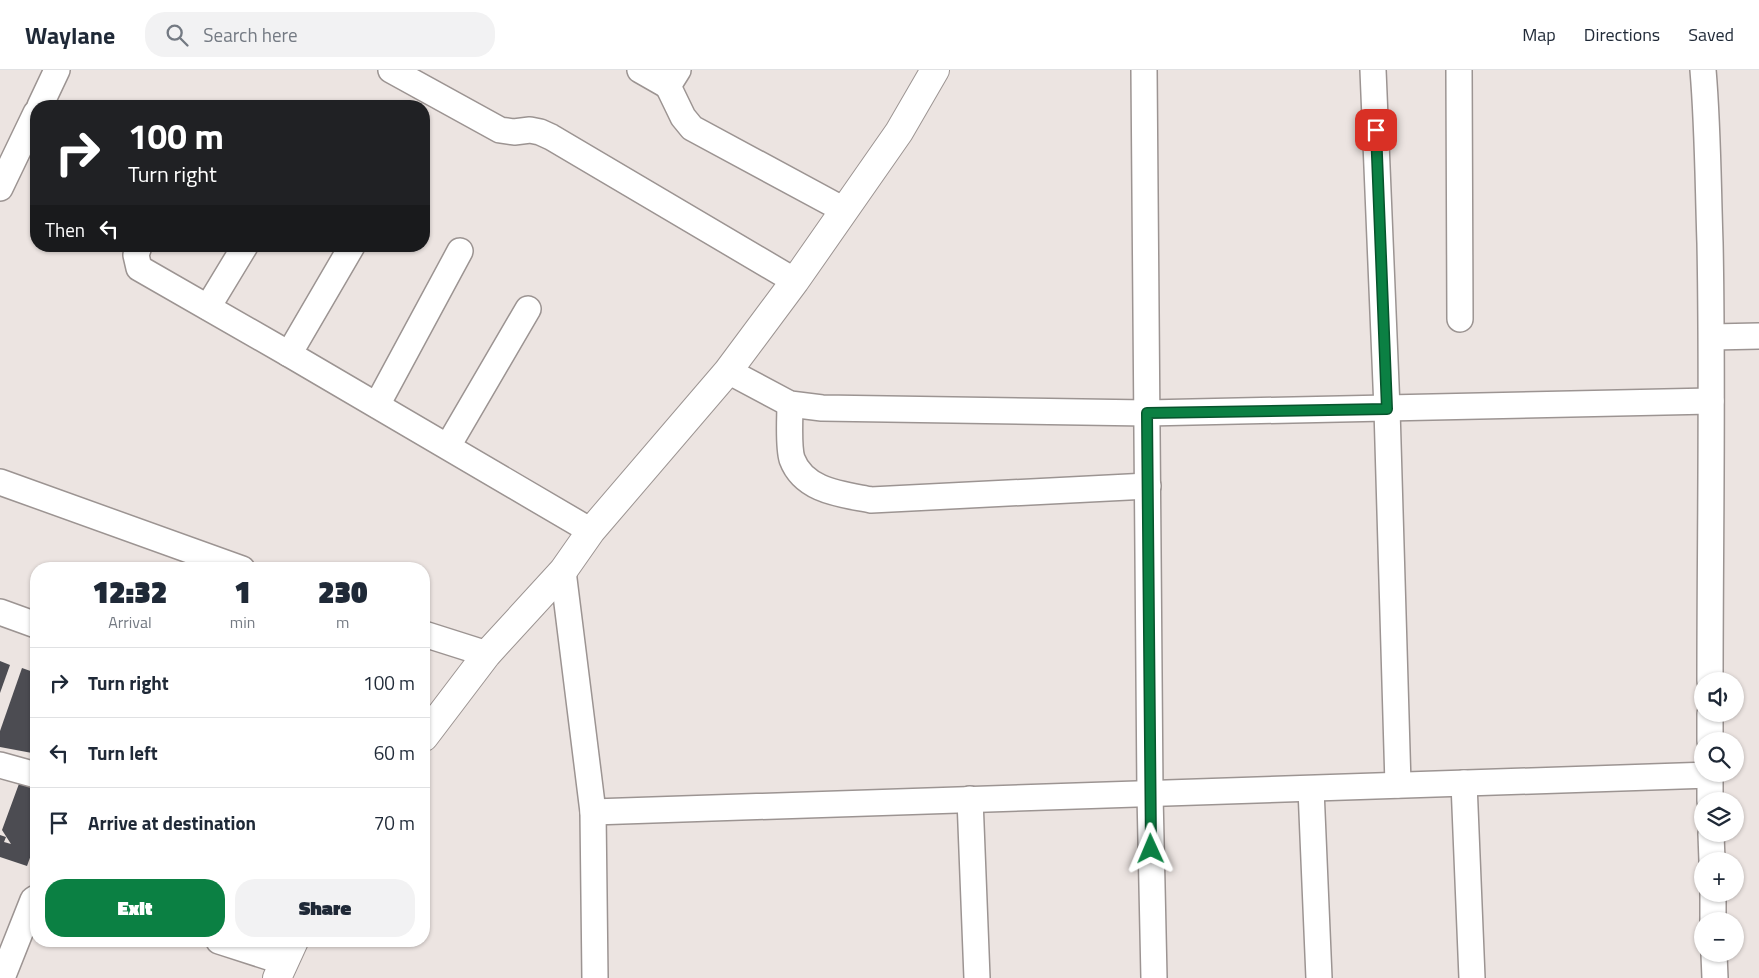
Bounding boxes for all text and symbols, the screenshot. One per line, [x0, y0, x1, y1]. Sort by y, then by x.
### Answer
search box [145, 12, 495, 57]
text: Waylane [25, 17, 115, 53]
text: Search here [203, 20, 298, 49]
icon: search [163, 21, 191, 49]
text: Map [1522, 21, 1556, 48]
text: Directions [1584, 21, 1660, 48]
text: Saved [1688, 21, 1734, 48]
text: 100 m [128, 109, 224, 163]
pin [1355, 109, 1397, 151]
icon: arrive [1362, 116, 1390, 144]
icon: right [45, 120, 110, 185]
text: Turn right [128, 157, 217, 191]
text: Then [45, 215, 85, 244]
icon: left [95, 215, 123, 243]
text: 12:32 [93, 569, 167, 615]
text: 1 [234, 569, 251, 615]
text: 230 [318, 569, 367, 615]
text: Arrival [108, 610, 152, 634]
text: min [230, 610, 255, 634]
text: m [336, 610, 349, 634]
text: Turn right [88, 668, 169, 697]
text: 100 m [363, 668, 415, 697]
icon: right [45, 669, 73, 697]
map controls [1694, 672, 1744, 962]
button: sound [1694, 672, 1744, 722]
button: search [1694, 732, 1744, 782]
text: Turn left [88, 738, 158, 767]
text: 60 m [374, 738, 415, 767]
icon: left [45, 739, 73, 767]
button: layers [1694, 792, 1744, 842]
text: Arrive at destination [88, 808, 256, 837]
text: 70 m [374, 808, 415, 837]
icon: arrive [45, 809, 73, 837]
position arrow [1124, 822, 1176, 874]
button: + [1694, 852, 1744, 902]
button: Exit [45, 879, 225, 937]
button: Share [235, 879, 415, 937]
button: − [1694, 912, 1744, 962]

